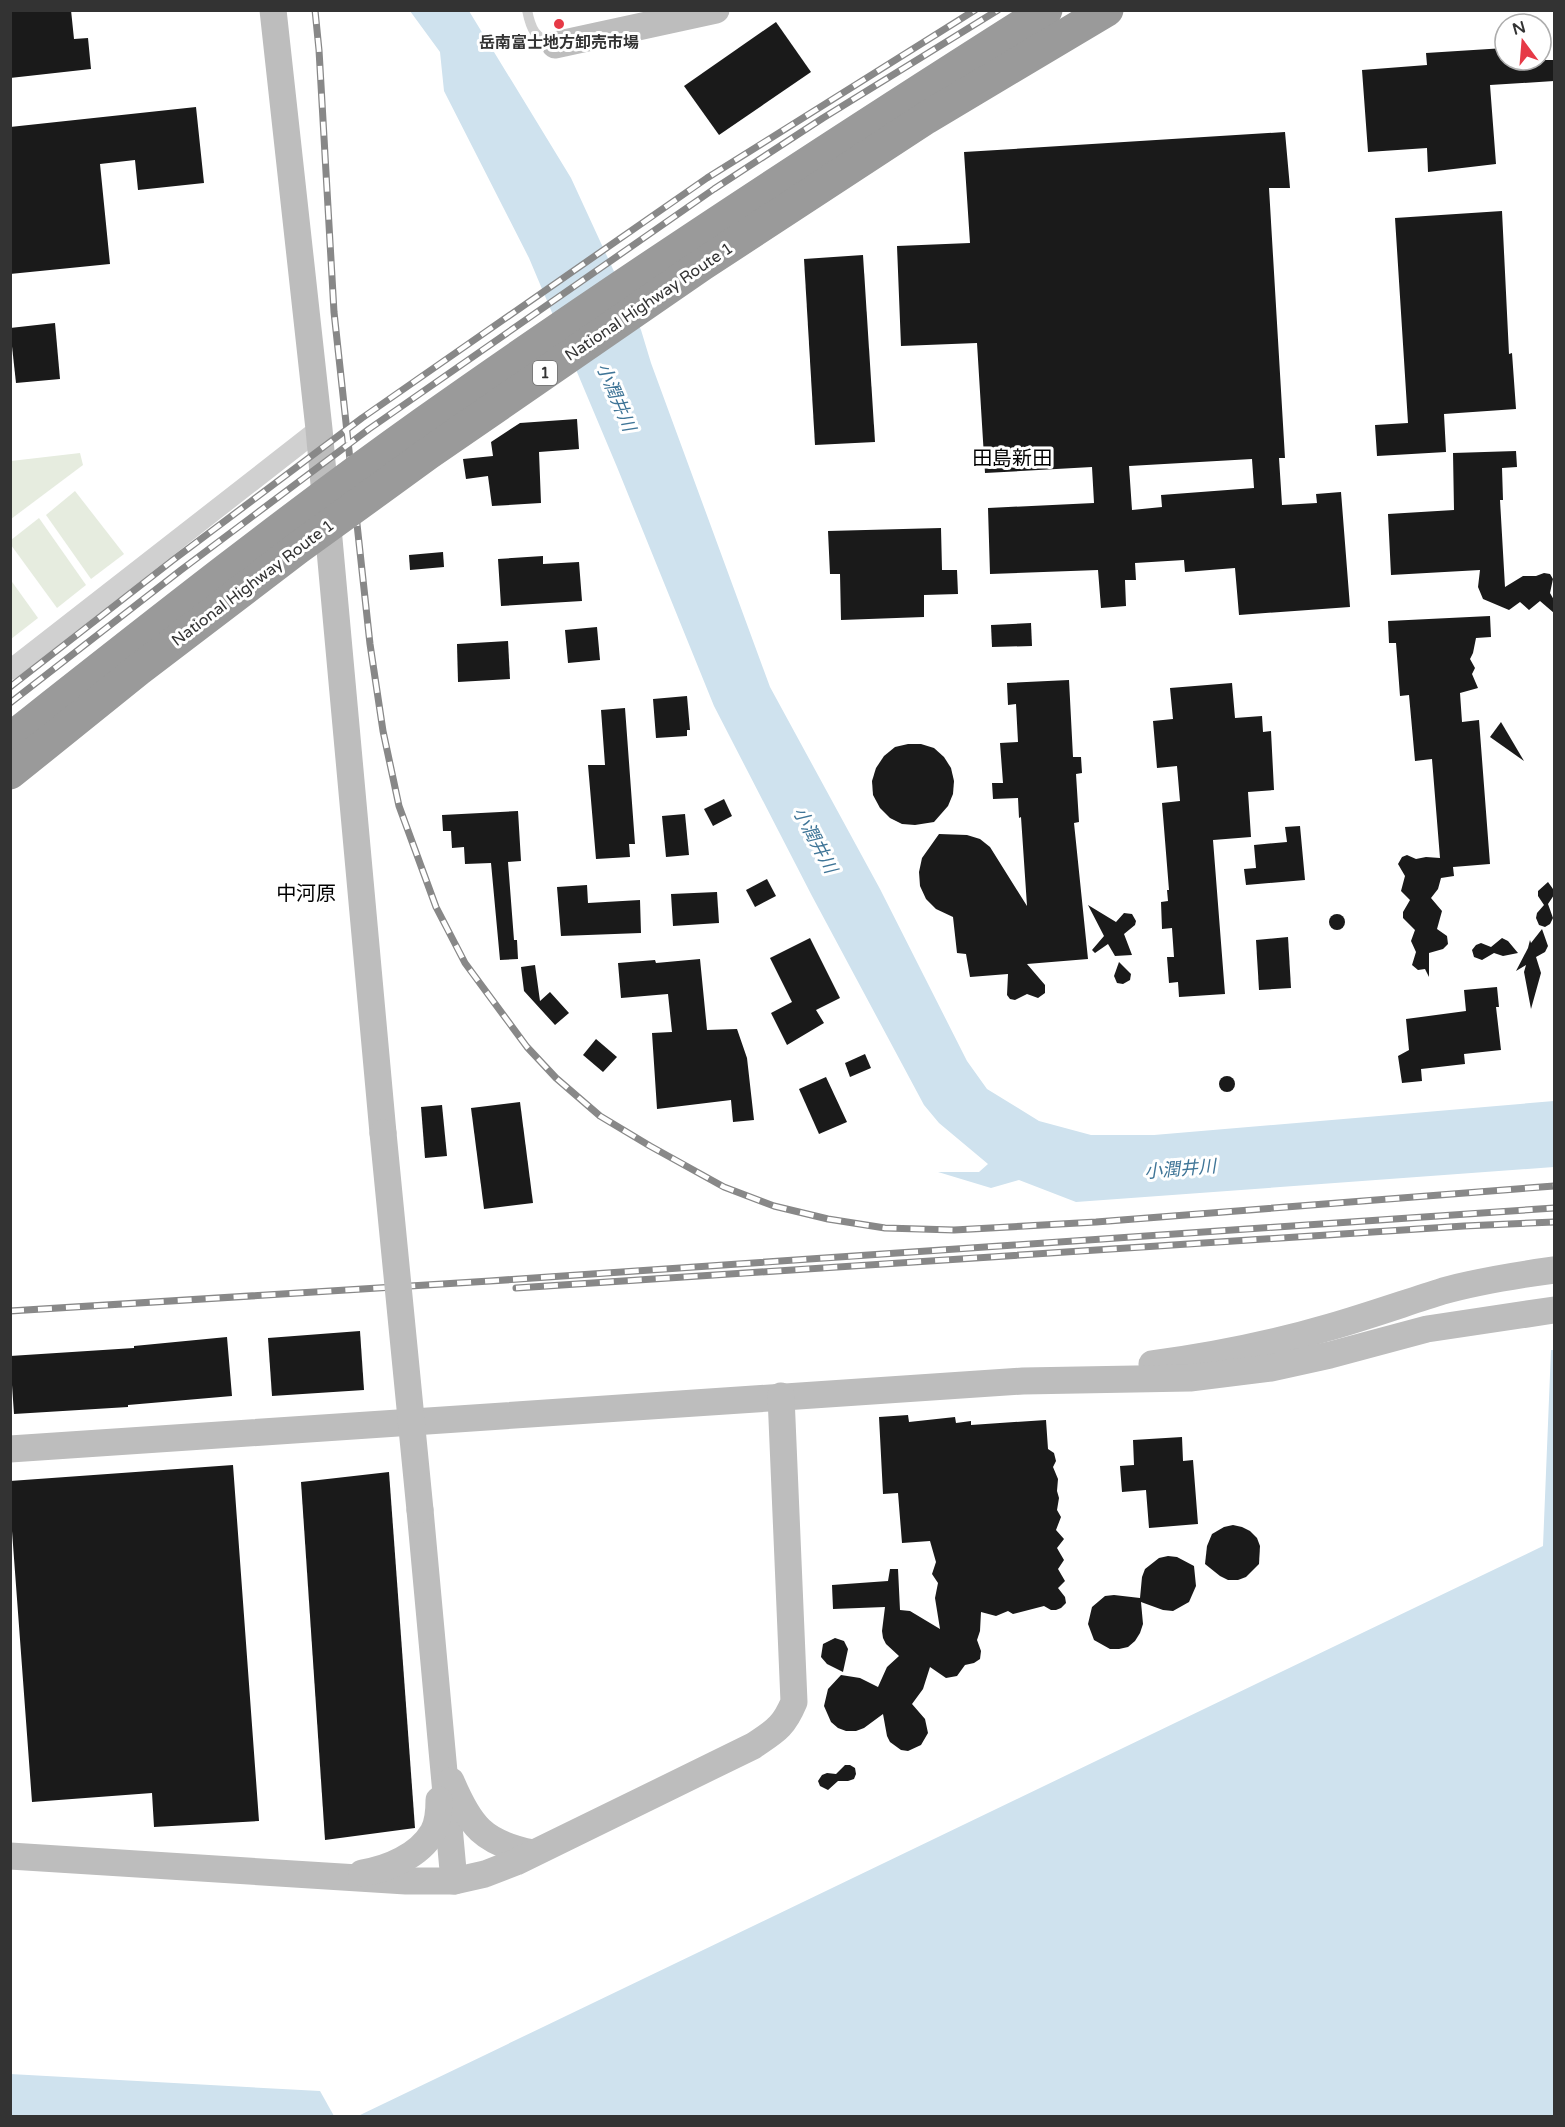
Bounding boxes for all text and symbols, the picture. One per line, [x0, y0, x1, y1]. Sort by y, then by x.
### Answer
north arrow [1493, 12, 1553, 72]
marker: 岳南富士地方卸売市場 [552, 17, 566, 31]
text: N [1510, 17, 1528, 40]
place label: 岳南富士地方卸売市場 [479, 33, 639, 53]
street label: National Highway Route 1 [561, 238, 737, 366]
water label: 小潤井川 [592, 360, 641, 436]
road number: 1 [533, 361, 557, 385]
district label: 田島新田 [972, 447, 1052, 471]
street label: National Highway Route 1 [168, 515, 338, 651]
water label: 小潤井川 [788, 803, 843, 879]
district label: 中河原 [276, 882, 336, 906]
water label: 小潤井川 [1143, 1155, 1219, 1183]

